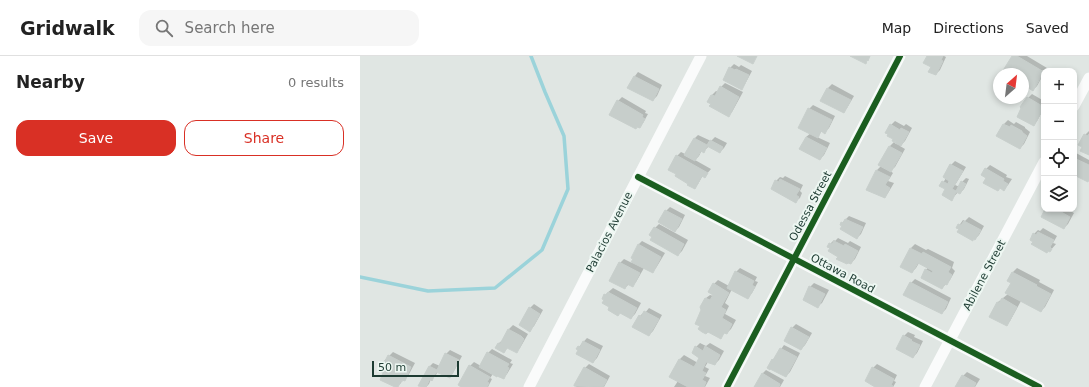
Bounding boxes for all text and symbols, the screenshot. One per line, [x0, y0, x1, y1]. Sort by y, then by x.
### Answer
search box [139, 10, 419, 46]
text: Gridwalk [20, 17, 115, 39]
icon: search [153, 17, 175, 39]
text: Search here [185, 19, 275, 37]
text: Map [882, 20, 911, 36]
text: Directions [933, 20, 1004, 36]
text: Saved [1026, 20, 1069, 36]
north arrow [993, 68, 1029, 104]
map controls [1041, 68, 1077, 212]
button: + [1041, 68, 1077, 104]
text: Nearby [16, 72, 85, 92]
text: 0 results [288, 75, 344, 90]
button: − [1041, 104, 1077, 140]
button: Save [16, 120, 176, 156]
button: Share [184, 120, 344, 156]
button: locate [1041, 140, 1077, 176]
street label: Odessa Street [786, 168, 835, 244]
button: layers [1041, 176, 1077, 212]
street label: Palacios Avenue [584, 190, 635, 275]
street label: Abilene Street [960, 237, 1009, 313]
street label: Ottawa Road [808, 251, 877, 296]
scale bar [372, 359, 459, 378]
text: 50 m [378, 361, 406, 374]

